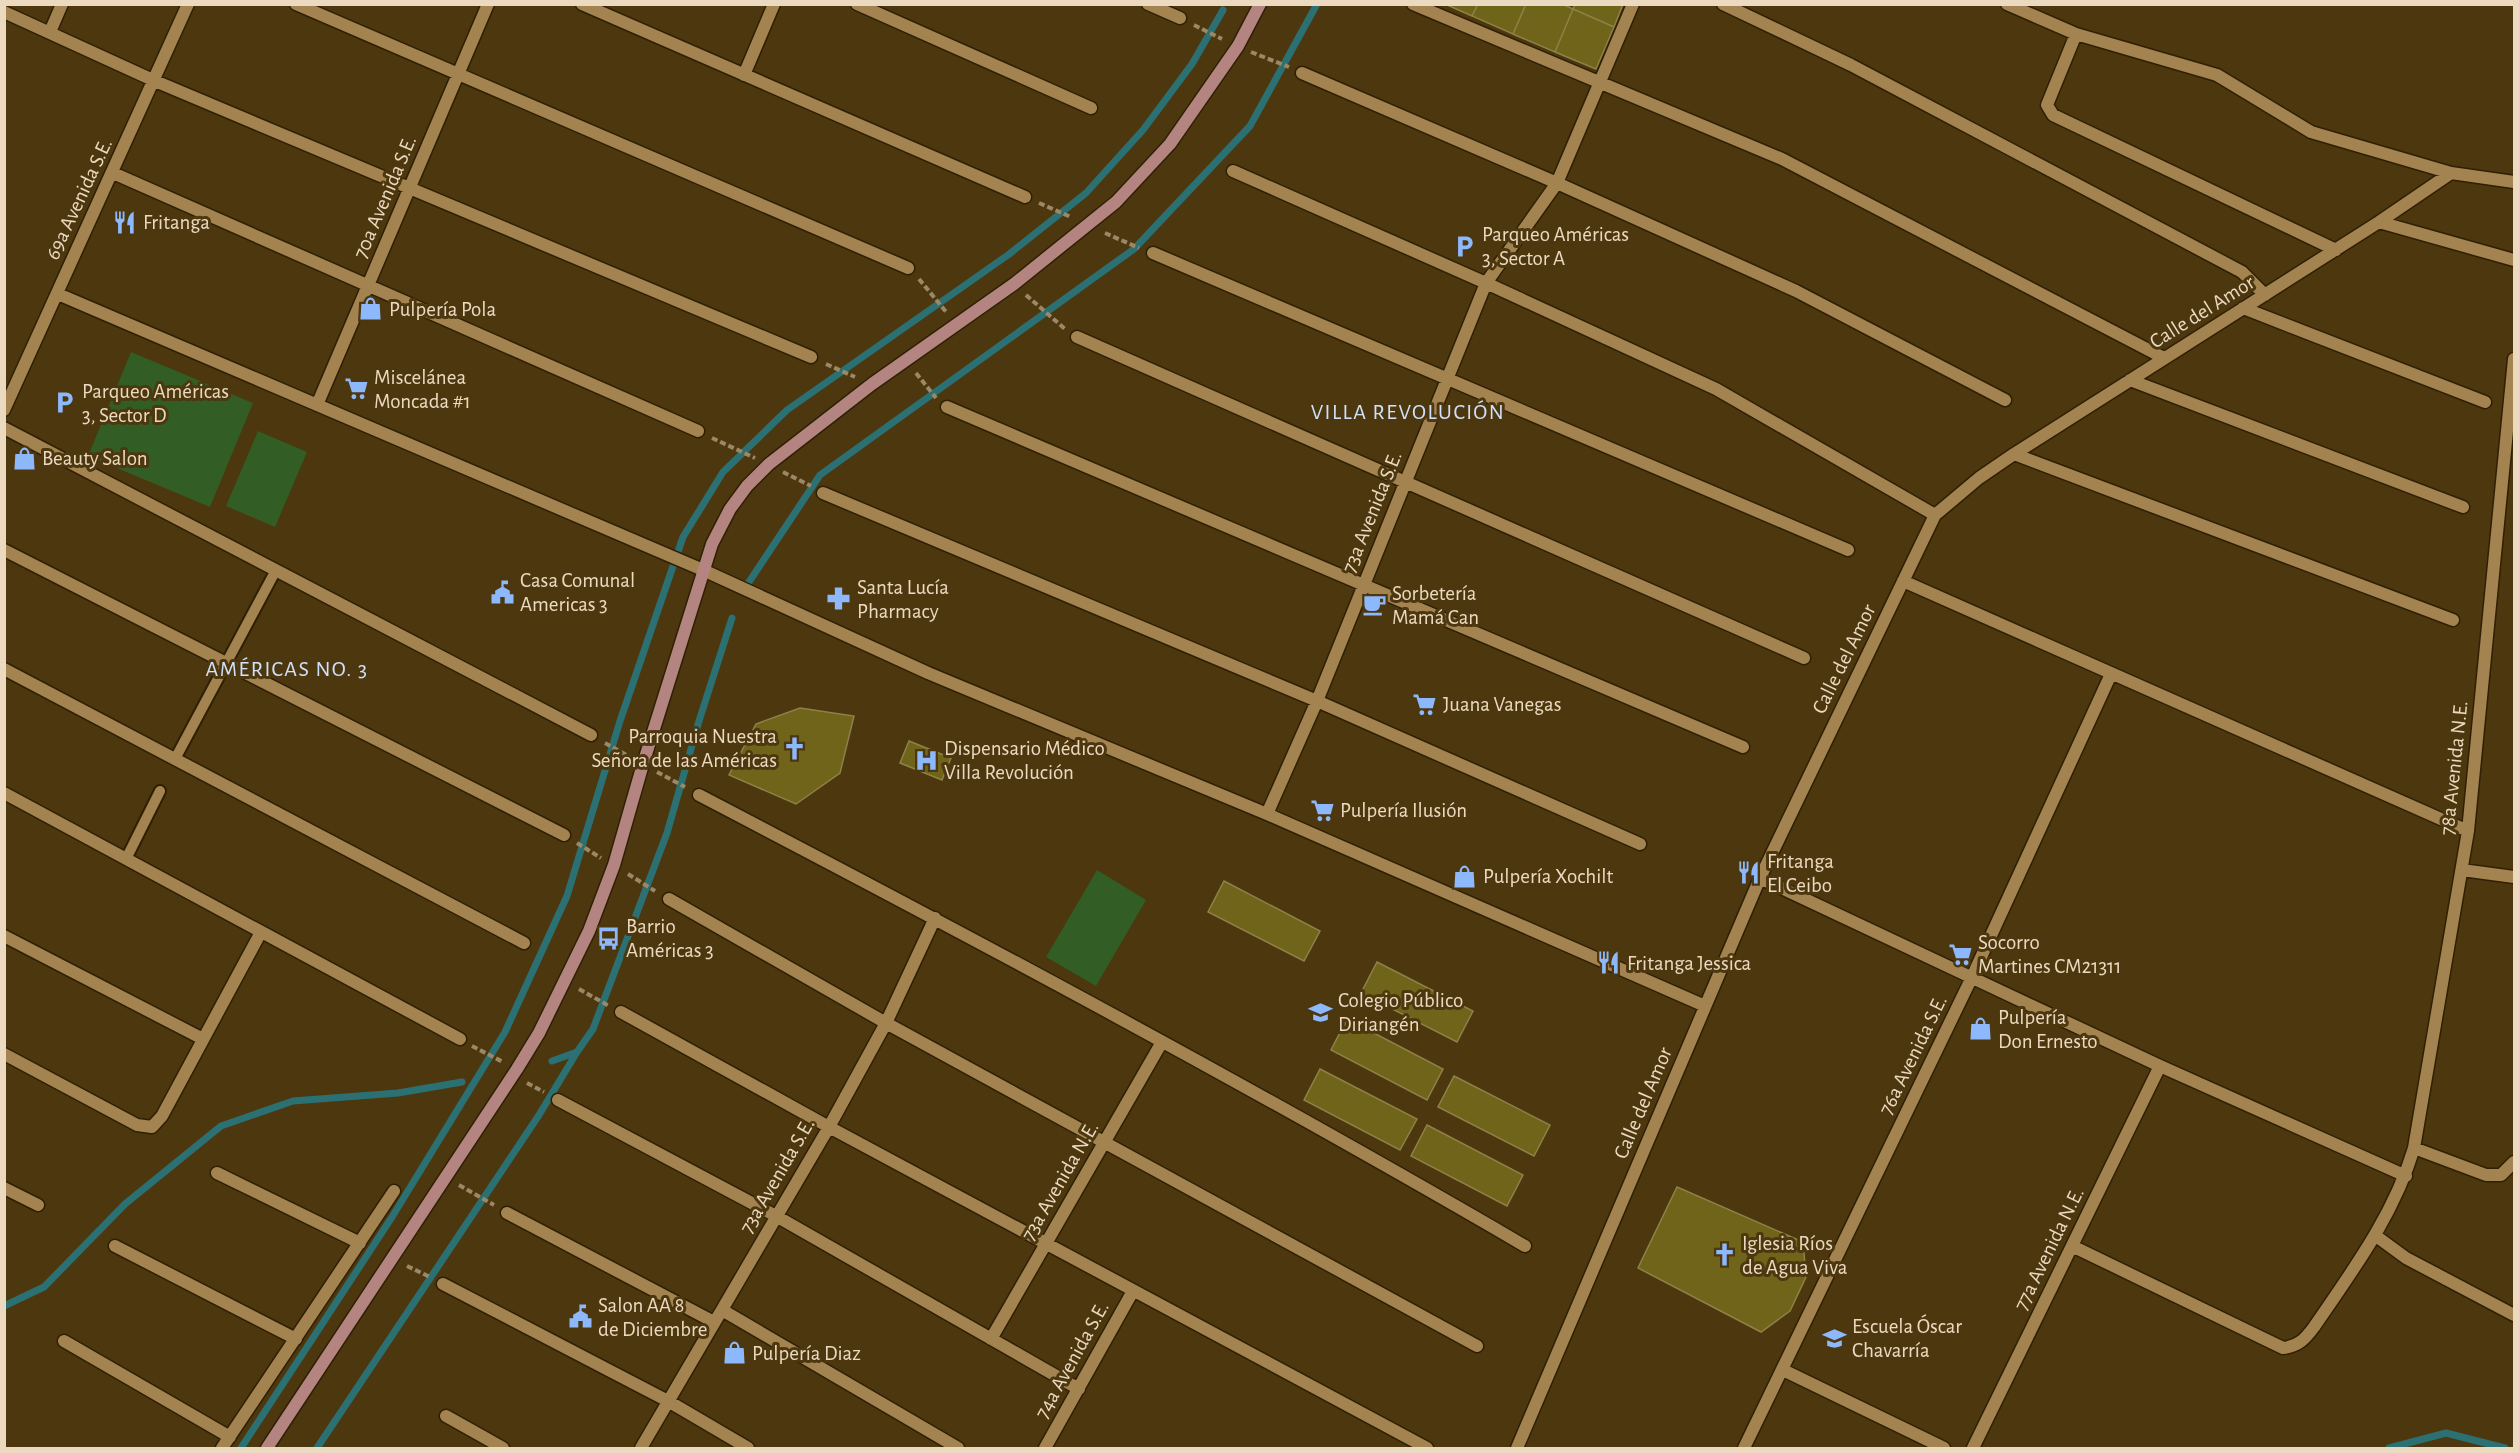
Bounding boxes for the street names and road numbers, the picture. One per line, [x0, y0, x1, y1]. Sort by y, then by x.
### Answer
street label: 70a Avenida S.E. [350, 132, 420, 262]
street label: 69a Avenida S.E. [42, 135, 116, 263]
street label: Calle del Amor [2146, 271, 2258, 352]
street label: 73a Avenida S.E. [1338, 448, 1406, 576]
street label: Calle del Amor [1808, 601, 1880, 717]
street label: 78a Avenida N.E. [2436, 700, 2472, 836]
street label: 76a Avenida S.E. [1875, 992, 1951, 1118]
street label: Calle del Amor [1610, 1044, 1676, 1162]
street label: 73a Avenida S.E. [736, 1115, 818, 1237]
street label: 73a Avenida N.E. [1017, 1118, 1103, 1244]
street label: 77a Avenida N.E. [2010, 1184, 2088, 1314]
street label: 74a Avenida S.E. [1031, 1298, 1113, 1422]

